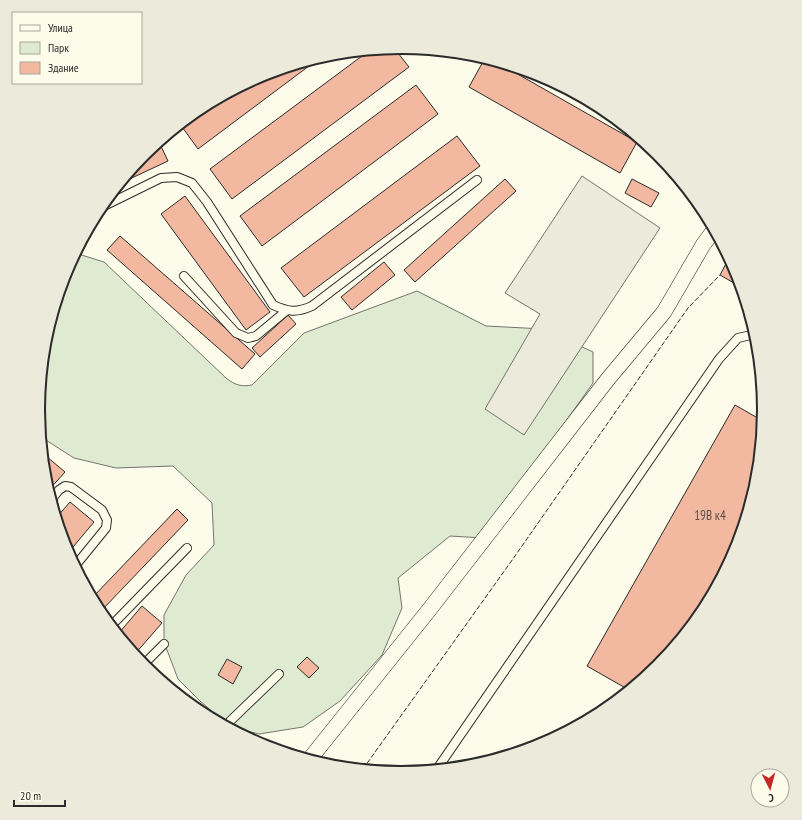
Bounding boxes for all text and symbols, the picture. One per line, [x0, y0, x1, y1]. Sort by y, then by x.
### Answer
legend [12, 12, 142, 84]
text: Улица [48, 20, 73, 35]
text: Парк [48, 40, 69, 55]
text: Здание [48, 60, 79, 75]
house number: 19В к4 [694, 507, 726, 524]
north arrow [750, 768, 790, 808]
scale bar [14, 782, 65, 808]
text: 20 m [20, 788, 41, 803]
text: С [768, 791, 774, 805]

